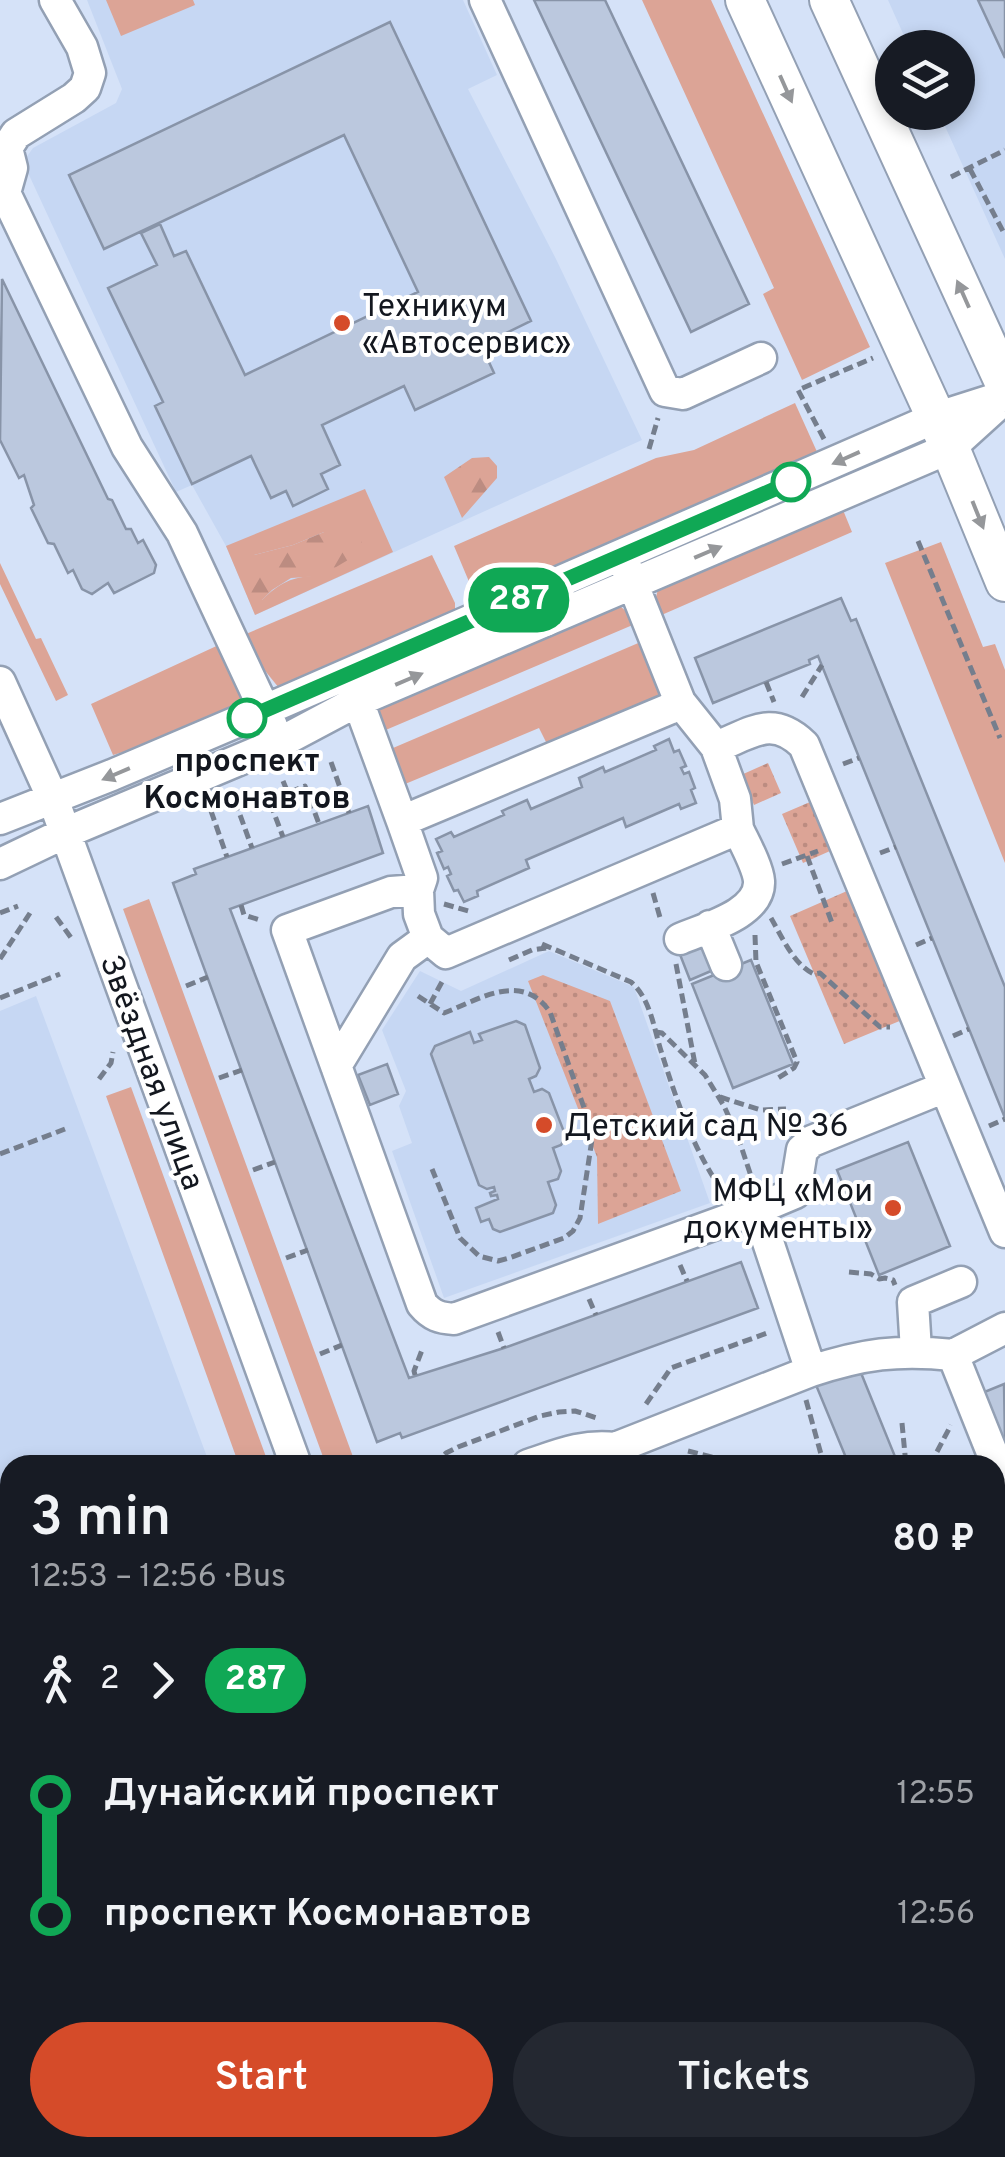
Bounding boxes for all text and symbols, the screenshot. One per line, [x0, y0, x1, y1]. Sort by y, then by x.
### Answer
map controls [875, 30, 975, 130]
button: layers [875, 30, 975, 130]
one-way arrow [777, 75, 794, 104]
one-way arrow [955, 279, 971, 309]
place label: Техникум «Автосервис» [362, 288, 571, 365]
marker: Техникум «Автосервис» [331, 312, 353, 334]
one-way arrow [831, 450, 861, 466]
unlabelled marker [772, 463, 810, 501]
one-way arrow [970, 500, 986, 530]
one-way arrow [693, 544, 723, 560]
line badge: 287 [462, 568, 576, 632]
text: 287 [488, 578, 550, 622]
one-way arrow [394, 671, 424, 687]
marker: проспект Космонавтов [228, 699, 266, 737]
place label: проспект Космонавтов [143, 743, 351, 820]
one-way arrow [101, 766, 131, 782]
street label: Звёздная улица [89, 950, 211, 1196]
place label: Детский сад № 36 [564, 1108, 849, 1148]
marker: Детский сад № 36 [533, 1114, 555, 1136]
place label: МФЦ «Мои документы» [683, 1173, 873, 1250]
marker: МФЦ «Мои документы» [882, 1197, 904, 1219]
text: 3 min [30, 1485, 171, 1555]
text: 80 ₽ [892, 1516, 975, 1565]
text: 12:53 – 12:56 · Bus [30, 1558, 286, 1598]
icon: walk [30, 1653, 85, 1708]
icon: forward [135, 1653, 190, 1708]
text: 287 [225, 1658, 286, 1702]
text: 2 [100, 1660, 120, 1700]
text: Дунайский проспект [104, 1771, 499, 1820]
text: 12:55 [897, 1775, 975, 1815]
text: проспект Космонавтов [104, 1891, 532, 1940]
text: 12:56 [897, 1895, 975, 1935]
button: Start [30, 2022, 493, 2137]
button: Tickets [513, 2022, 975, 2137]

